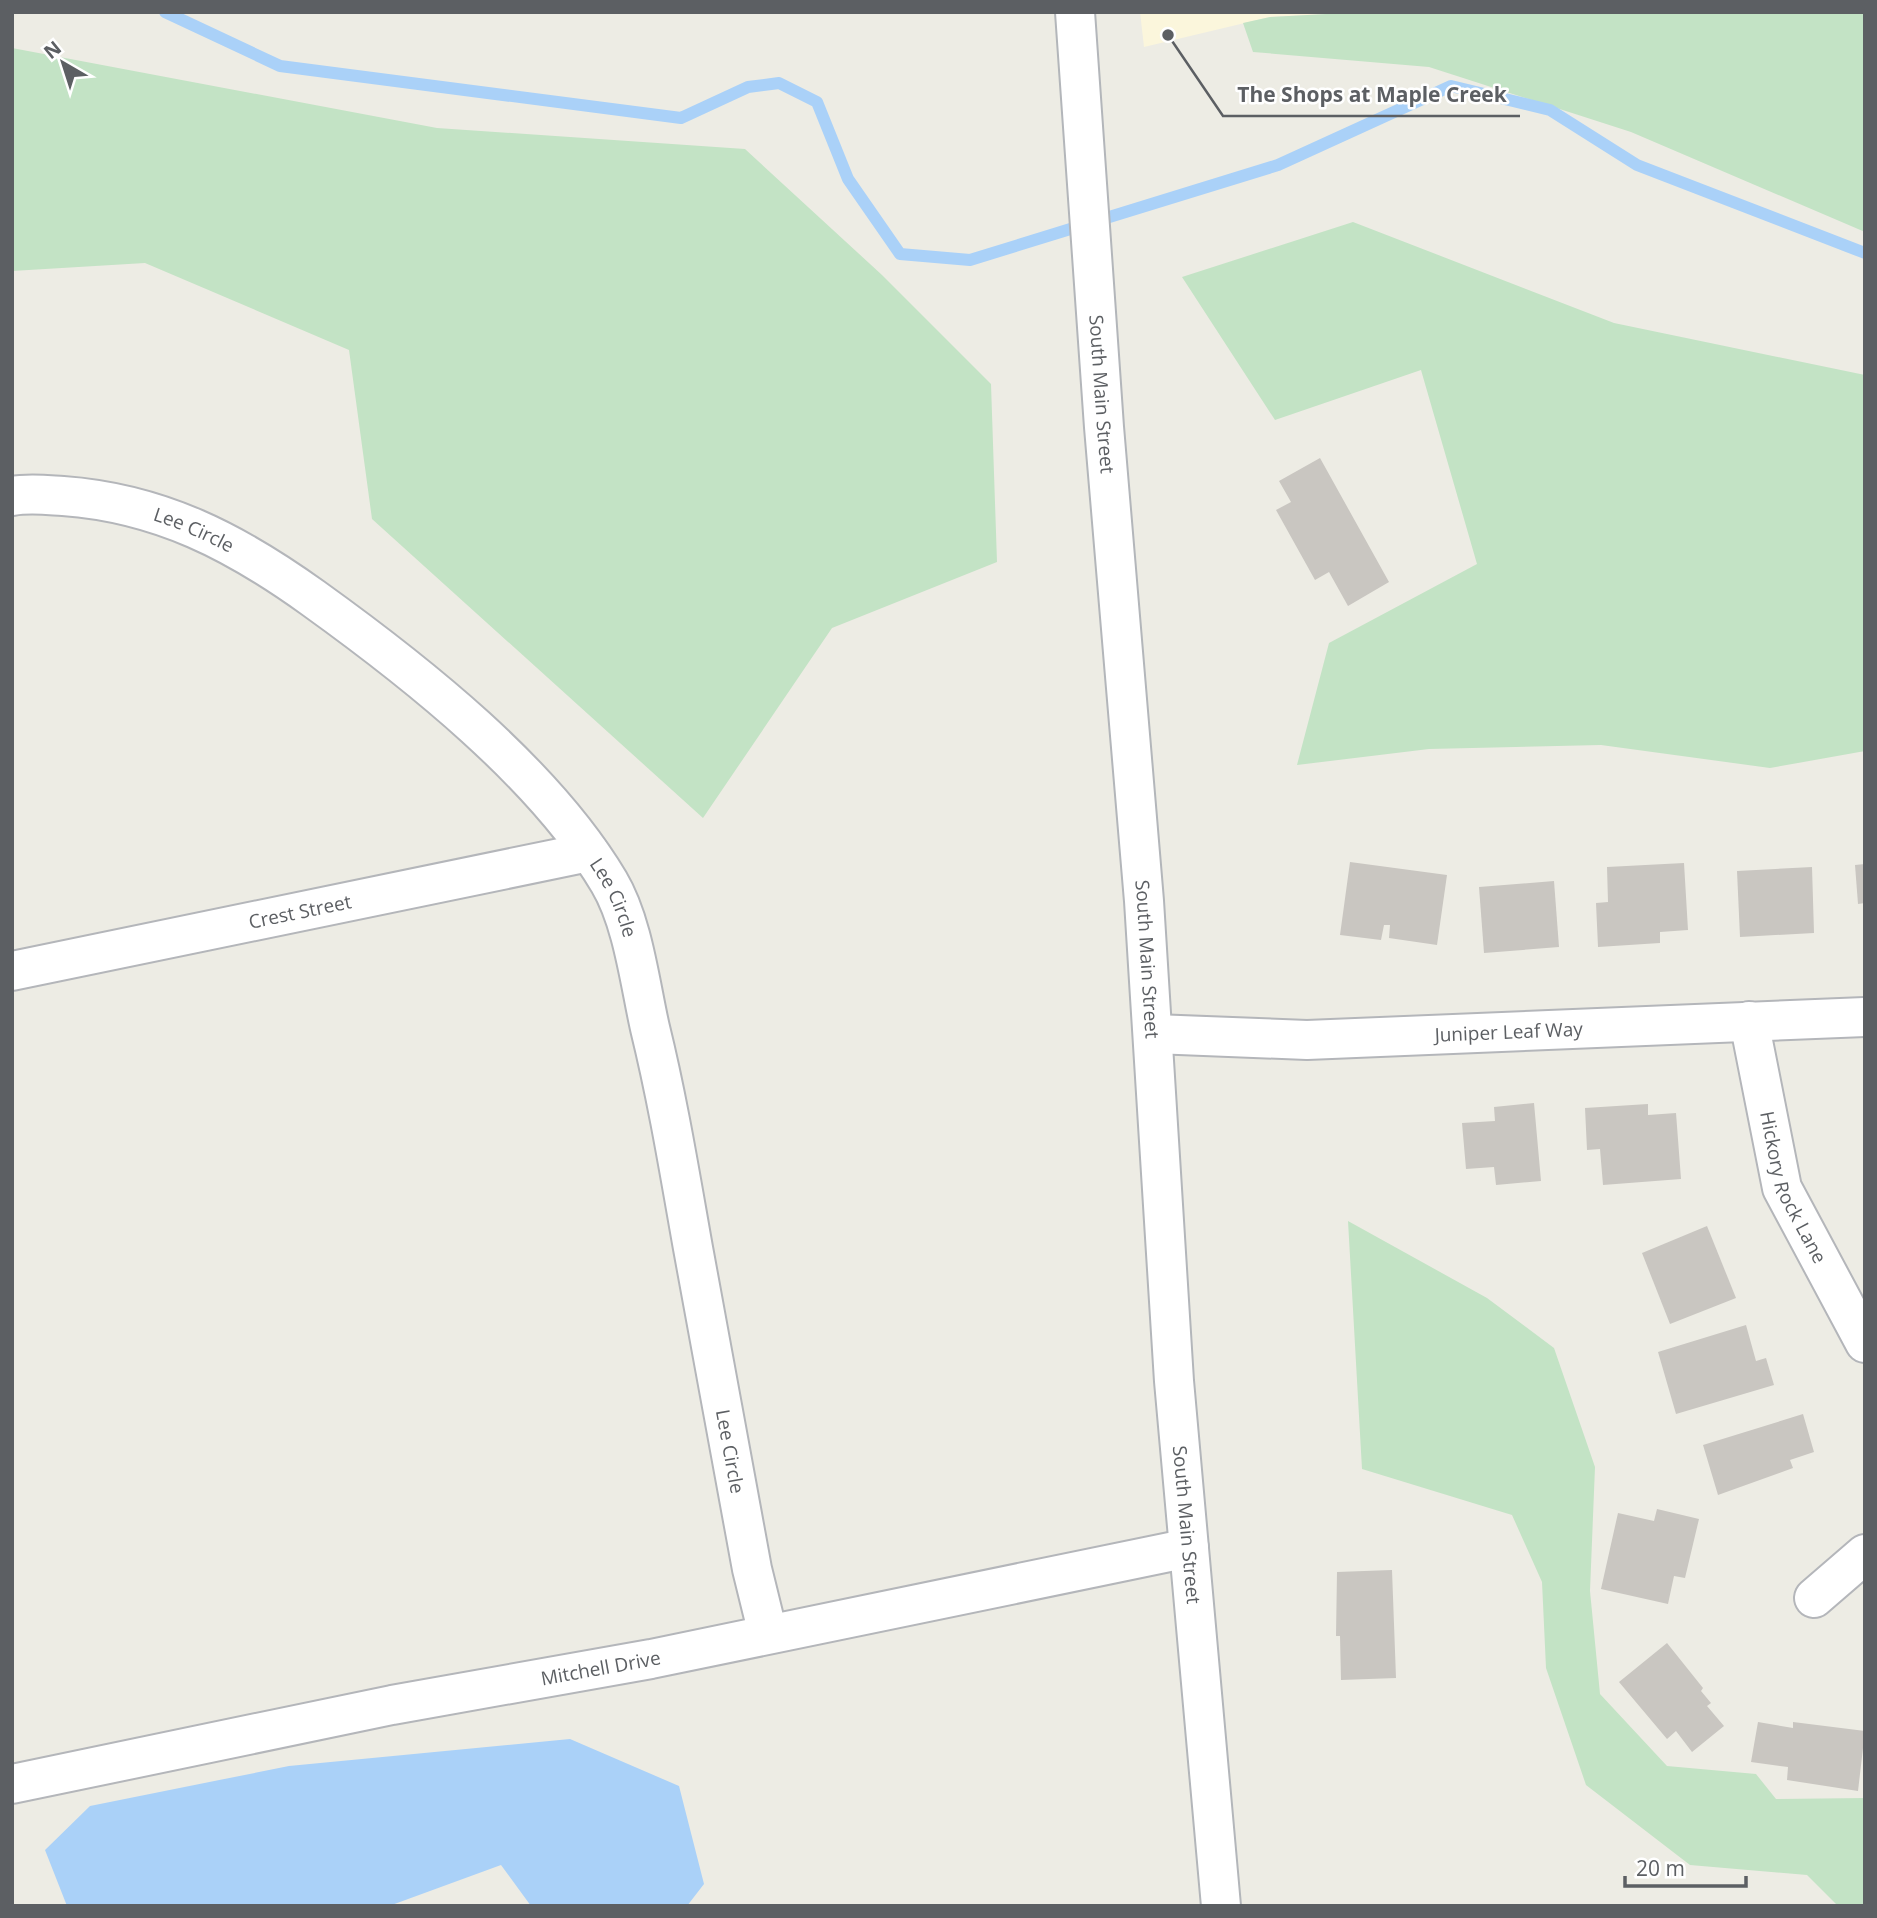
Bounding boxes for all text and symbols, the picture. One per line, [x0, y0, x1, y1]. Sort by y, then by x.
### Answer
north arrow [28, 28, 98, 98]
text: N [38, 35, 66, 65]
callout: The Shops at Maple Creek [1223, 74, 1520, 116]
text: The Shops at Maple Creek [1237, 80, 1508, 108]
street label: South Main Street [1083, 314, 1121, 475]
street label: Lee Circle [150, 501, 239, 558]
street label: Lee Circle [584, 853, 643, 940]
street label: South Main Street [1129, 879, 1166, 1040]
street label: Crest Street [246, 888, 354, 935]
street label: Juniper Leaf Way [1432, 1016, 1584, 1048]
street label: Hickory Rock Lane [1754, 1109, 1833, 1268]
street label: Lee Circle [710, 1407, 751, 1496]
street label: South Main Street [1167, 1444, 1207, 1605]
street label: Mitchell Drive [539, 1644, 663, 1691]
scale bar [1625, 1844, 1746, 1888]
text: 20 m [1636, 1854, 1685, 1882]

